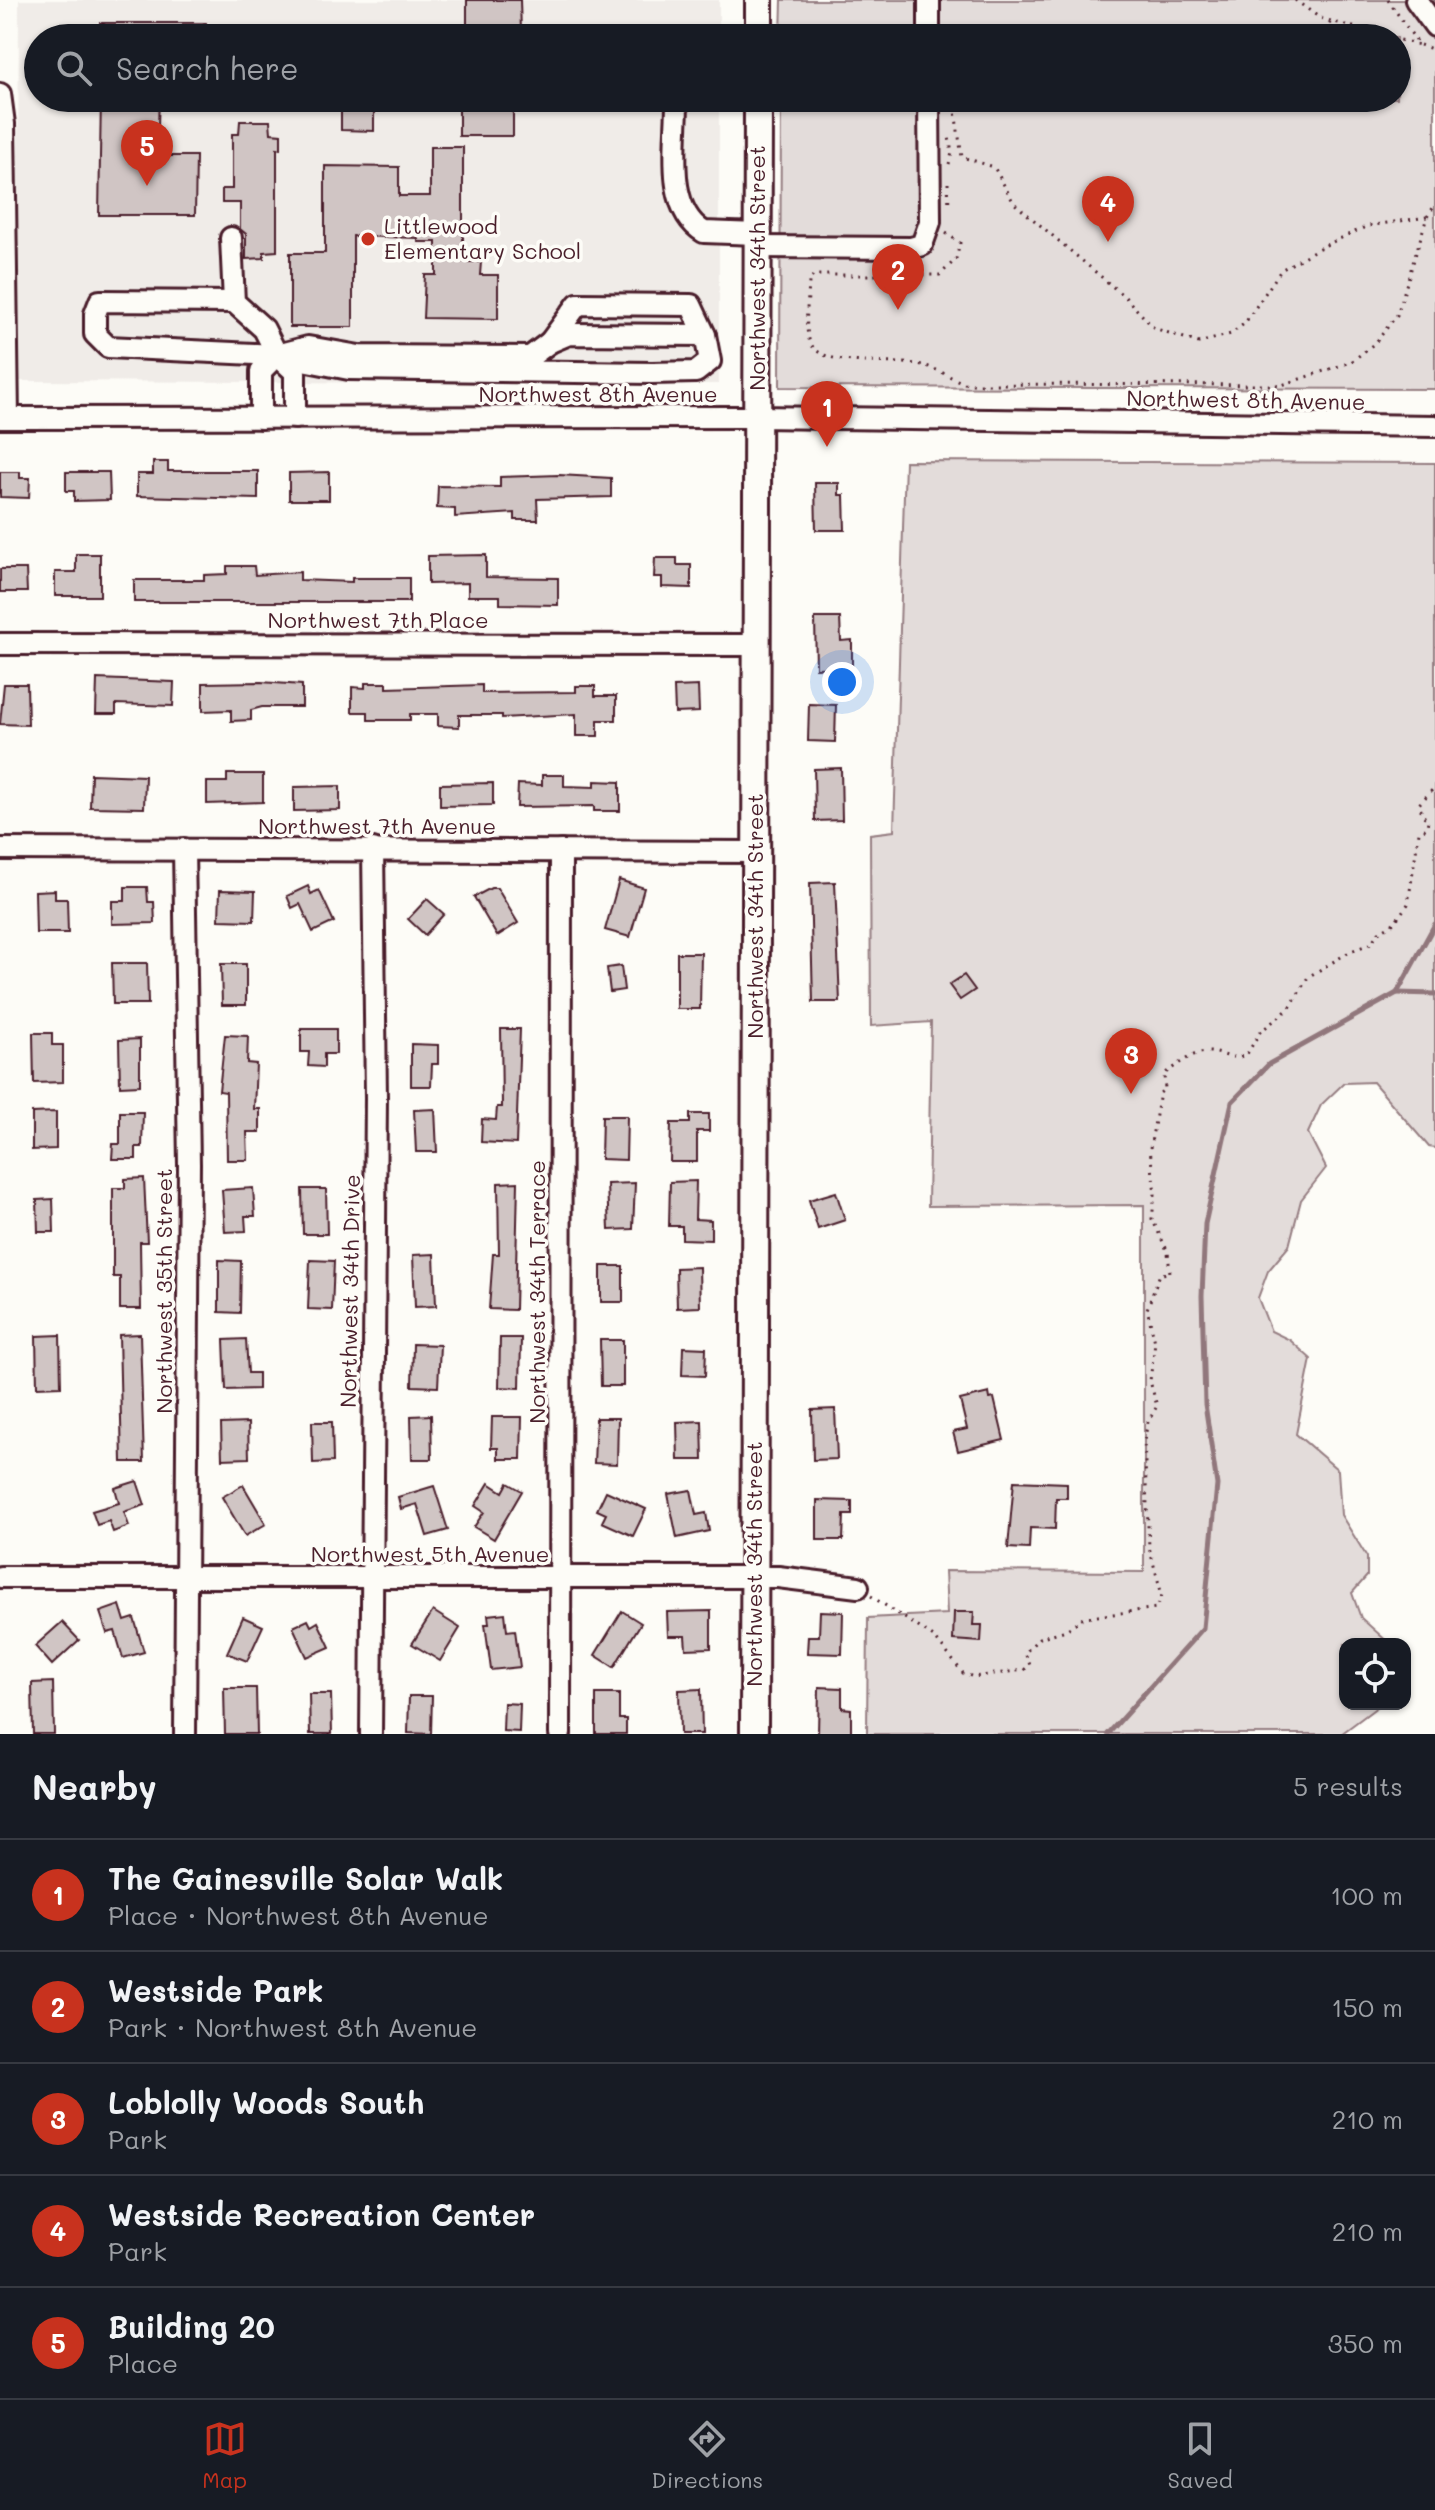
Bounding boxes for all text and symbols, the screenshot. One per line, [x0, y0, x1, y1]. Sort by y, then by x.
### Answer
search box [24, 24, 1411, 112]
icon: search [52, 46, 96, 90]
text: Search here [116, 48, 299, 88]
pin: 5 [121, 120, 173, 186]
street label: Northwest 34th Street [742, 145, 771, 391]
pin: 4 [1082, 176, 1134, 242]
place label: Littlewood Elementary School [384, 211, 581, 265]
marker: Littlewood Elementary School [359, 230, 377, 248]
pin: 2 [872, 244, 924, 310]
street label: Northwest 8th Avenue [478, 379, 718, 408]
pin: 1 [801, 381, 853, 447]
street label: Northwest 8th Avenue [1126, 383, 1366, 416]
street label: Northwest 7th Place [267, 605, 489, 634]
your location [822, 662, 862, 702]
street label: Northwest 34th Street [740, 793, 769, 1039]
street label: Northwest 7th Avenue [258, 811, 496, 840]
pin: 3 [1105, 1028, 1157, 1094]
street label: Northwest 34th Terrace [522, 1160, 551, 1424]
street label: Northwest 35th Street [149, 1168, 178, 1414]
street label: Northwest 34th Drive [333, 1174, 366, 1408]
street label: Northwest 34th Street [739, 1441, 768, 1687]
street label: Northwest 5th Avenue [311, 1539, 549, 1568]
map controls [1339, 1638, 1411, 1710]
button: locate [1339, 1638, 1411, 1710]
text: Nearby [32, 1764, 157, 1809]
text: 5 results [1293, 1769, 1403, 1803]
text: The Gainesville Solar Walk [108, 1858, 503, 1898]
text: 1 [52, 1878, 64, 1912]
text: 100 m [1330, 1878, 1403, 1912]
text: Place · Northwest 8th Avenue [108, 1898, 489, 1932]
text: Westside Park [108, 1970, 324, 2010]
text: 2 [51, 1990, 65, 2024]
text: 150 m [1331, 1990, 1403, 2024]
text: Park · Northwest 8th Avenue [108, 2010, 477, 2044]
text: Loblolly Woods South [108, 2082, 424, 2122]
text: 3 [50, 2102, 66, 2136]
text: 210 m [1332, 2102, 1403, 2136]
text: Park [108, 2122, 167, 2156]
text: Westside Recreation Center [108, 2194, 535, 2234]
text: 4 [50, 2214, 66, 2248]
text: 210 m [1332, 2214, 1403, 2248]
text: Park [108, 2234, 167, 2268]
text: Building 20 [108, 2306, 275, 2346]
text: 5 [50, 2326, 66, 2360]
text: 350 m [1328, 2326, 1403, 2360]
text: Place [108, 2346, 178, 2380]
tab: Map [202, 2417, 247, 2494]
tab: Directions [651, 2417, 763, 2494]
tab: Saved [1168, 2417, 1233, 2494]

